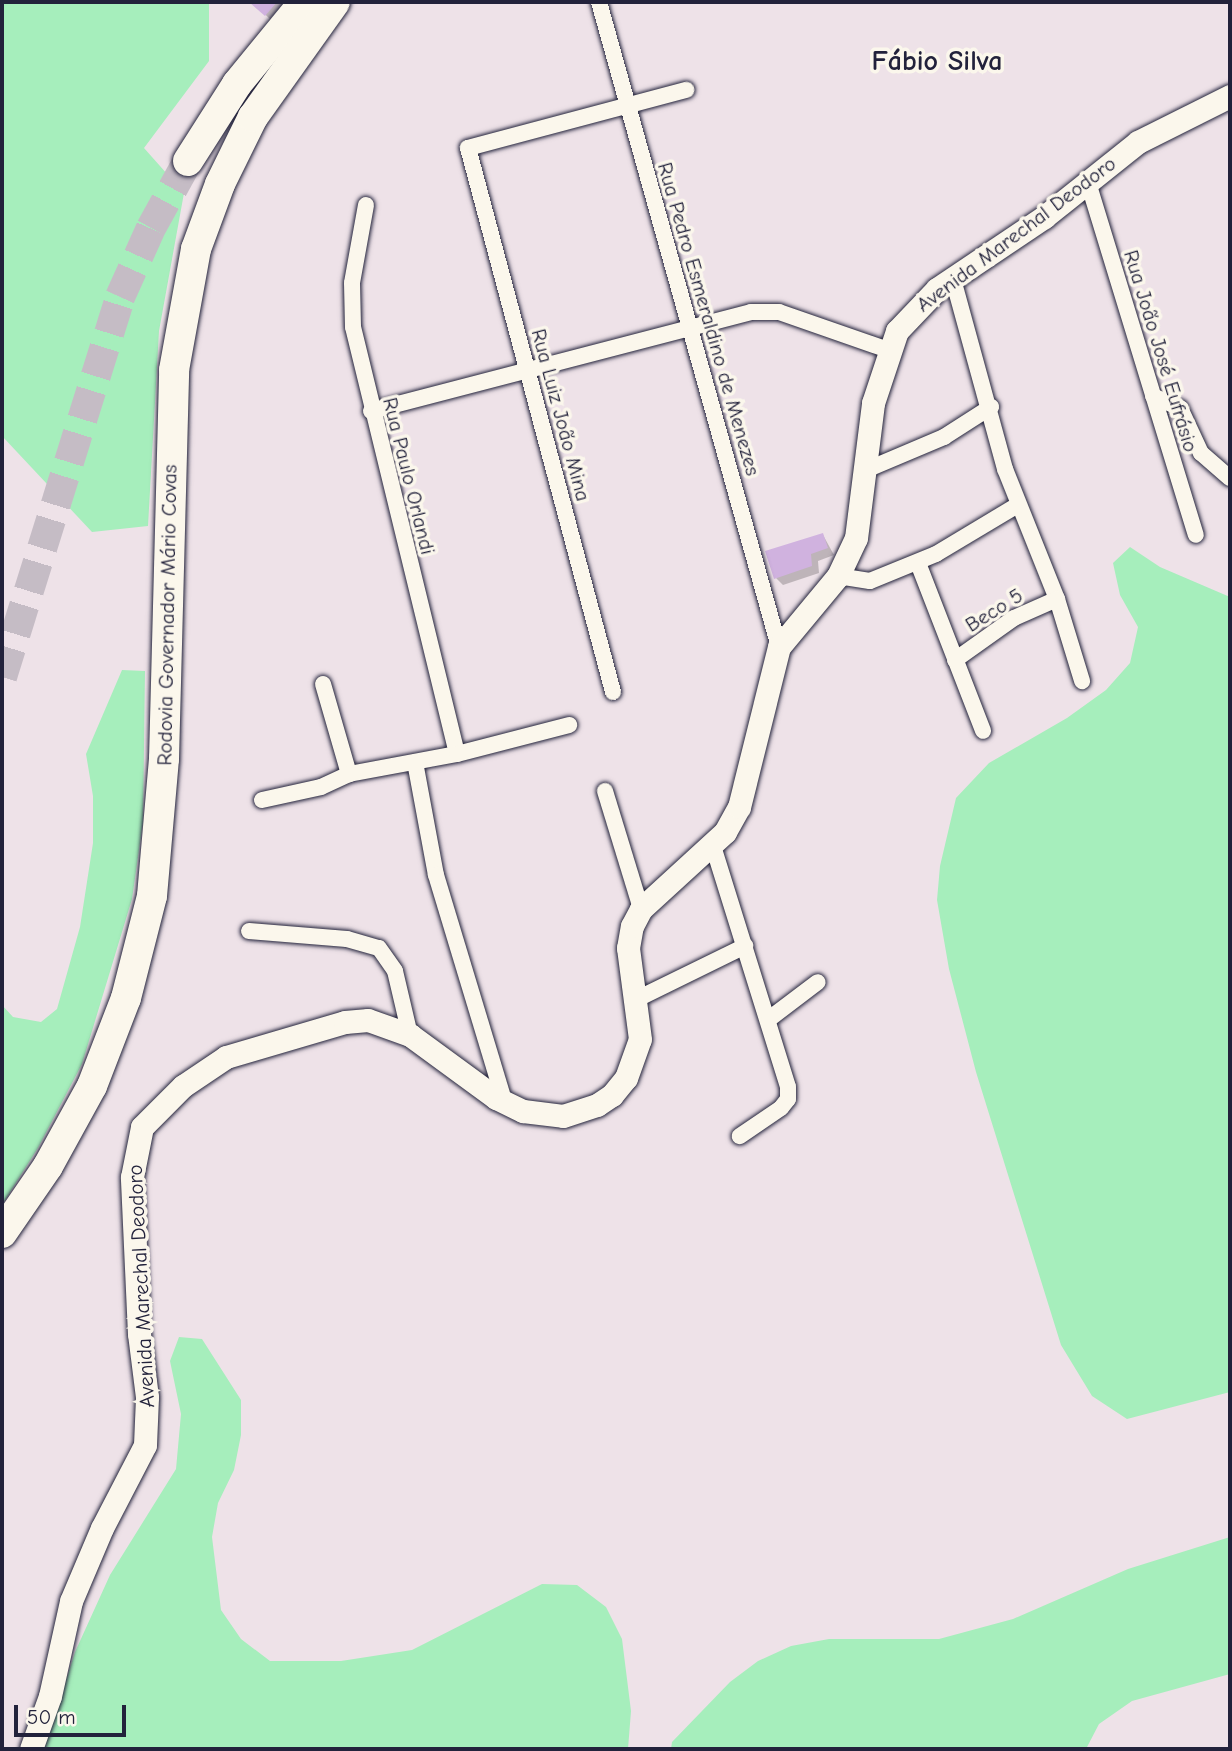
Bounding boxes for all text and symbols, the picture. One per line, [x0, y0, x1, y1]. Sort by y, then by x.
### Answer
district label: Fábio Silva [872, 44, 1002, 78]
street label: Avenida Marechal Deodoro [911, 151, 1121, 317]
street label: Rua Pedro Esmeraldino de Menezes [652, 159, 766, 479]
street label: Rua João José Eufrásio [1118, 247, 1204, 455]
street label: Rua Luiz João Mina [526, 326, 596, 504]
street label: Rua Paulo Orlandi [377, 395, 441, 557]
street label: Rodovia Governador Mário Covas [152, 464, 182, 766]
street label: Beco 5 [961, 583, 1027, 637]
street label: Avenida Marechal Deodoro [122, 1164, 160, 1408]
scale bar [18, 1692, 130, 1736]
text: 50 m [27, 1705, 76, 1729]

